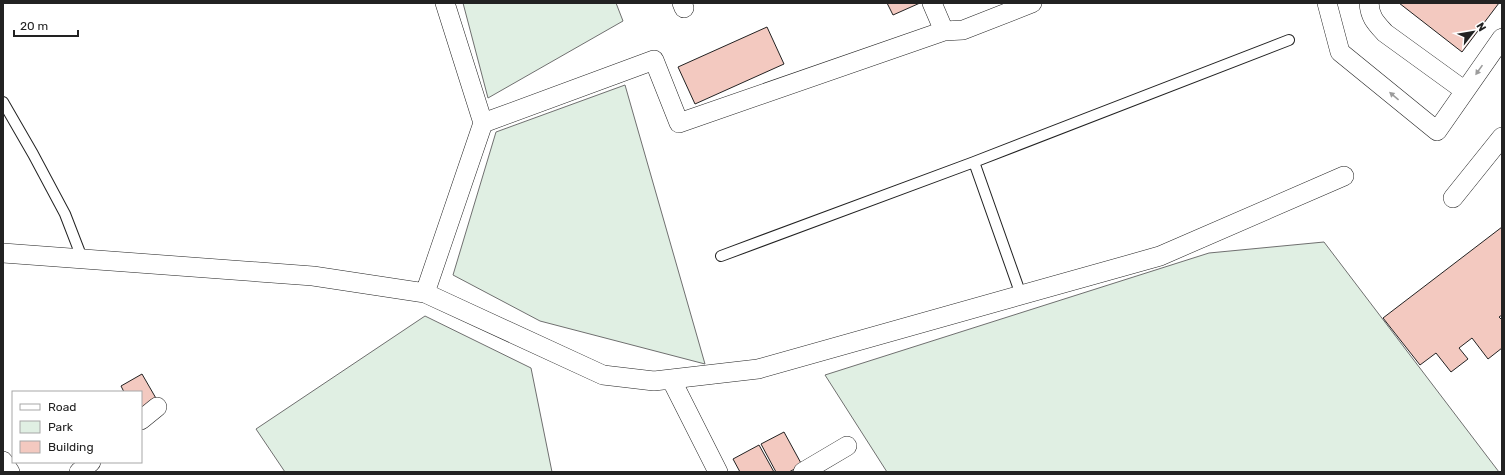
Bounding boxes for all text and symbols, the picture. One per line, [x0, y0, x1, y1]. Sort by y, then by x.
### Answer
scale bar [14, 12, 78, 38]
north arrow [1453, 12, 1493, 52]
text: 20 m [20, 19, 48, 33]
text: N [1474, 20, 1489, 34]
one-way arrow [1476, 65, 1484, 75]
one-way arrow [1389, 92, 1399, 101]
legend [12, 391, 142, 463]
text: Road [48, 400, 76, 414]
text: Park [48, 420, 74, 434]
text: Building [48, 440, 94, 454]

